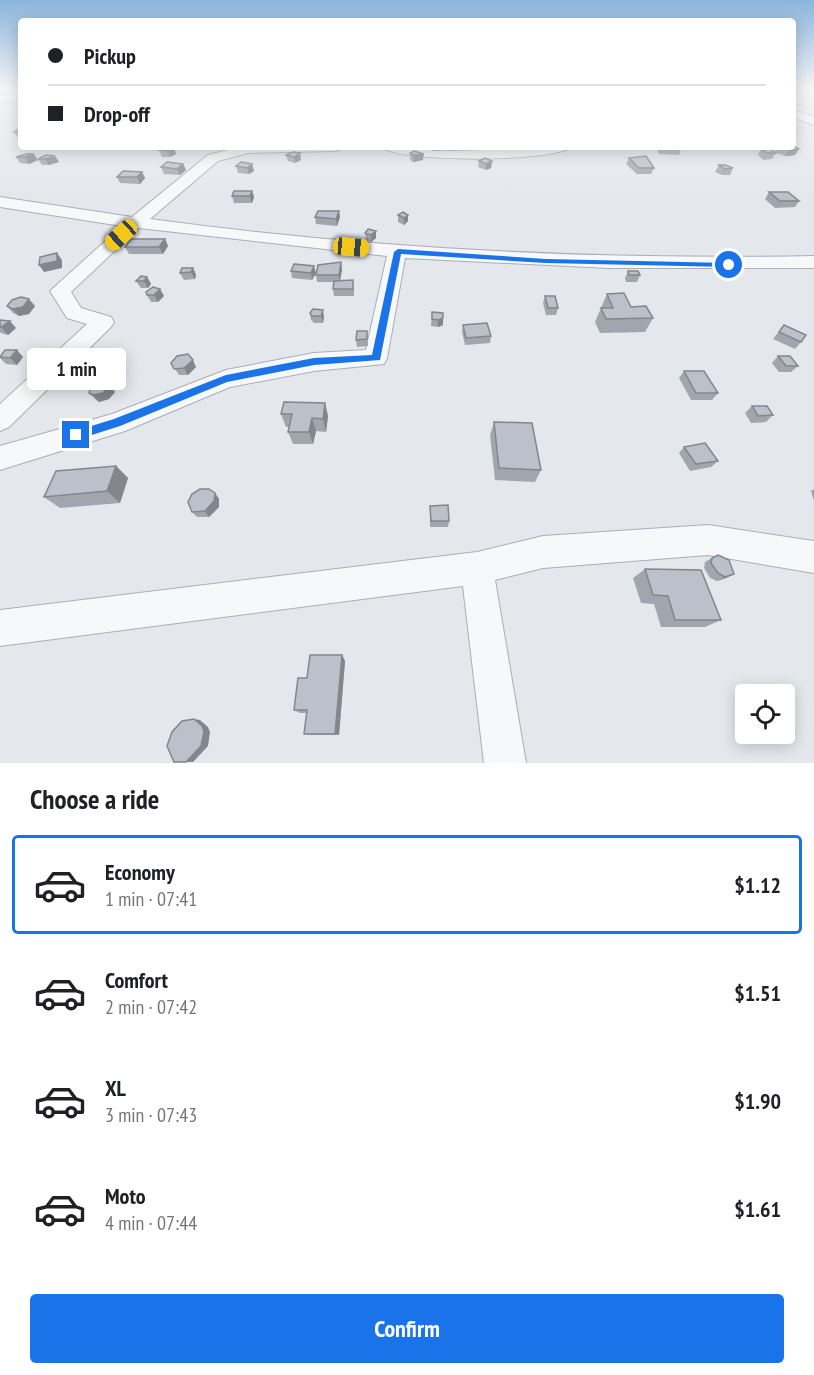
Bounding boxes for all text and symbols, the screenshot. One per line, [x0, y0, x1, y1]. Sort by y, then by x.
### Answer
text: Pickup [84, 42, 136, 70]
text: Drop-off [84, 100, 150, 128]
car [102, 216, 140, 254]
car [332, 236, 370, 258]
route start [715, 251, 742, 278]
callout: 1 min [26, 348, 125, 390]
text: 1 min [56, 356, 97, 382]
route end [62, 421, 89, 448]
map controls [735, 684, 795, 744]
button: locate [735, 684, 795, 744]
text: Choose a ride [30, 782, 159, 816]
icon: car [33, 858, 87, 912]
text: Economy [105, 858, 175, 886]
text: $1.12 [734, 871, 781, 899]
text: 1 min · 07:41 [105, 886, 197, 912]
icon: car [33, 966, 87, 1020]
text: Comfort [105, 966, 168, 994]
text: $1.51 [734, 979, 781, 1007]
text: 2 min · 07:42 [105, 994, 197, 1020]
icon: car [33, 1074, 87, 1128]
text: XL [105, 1074, 126, 1102]
text: $1.90 [734, 1087, 781, 1115]
text: 3 min · 07:43 [105, 1102, 197, 1128]
icon: car [33, 1182, 87, 1236]
text: Moto [105, 1182, 146, 1210]
text: $1.61 [734, 1195, 781, 1223]
text: 4 min · 07:44 [105, 1210, 197, 1236]
button: Confirm [30, 1294, 784, 1363]

